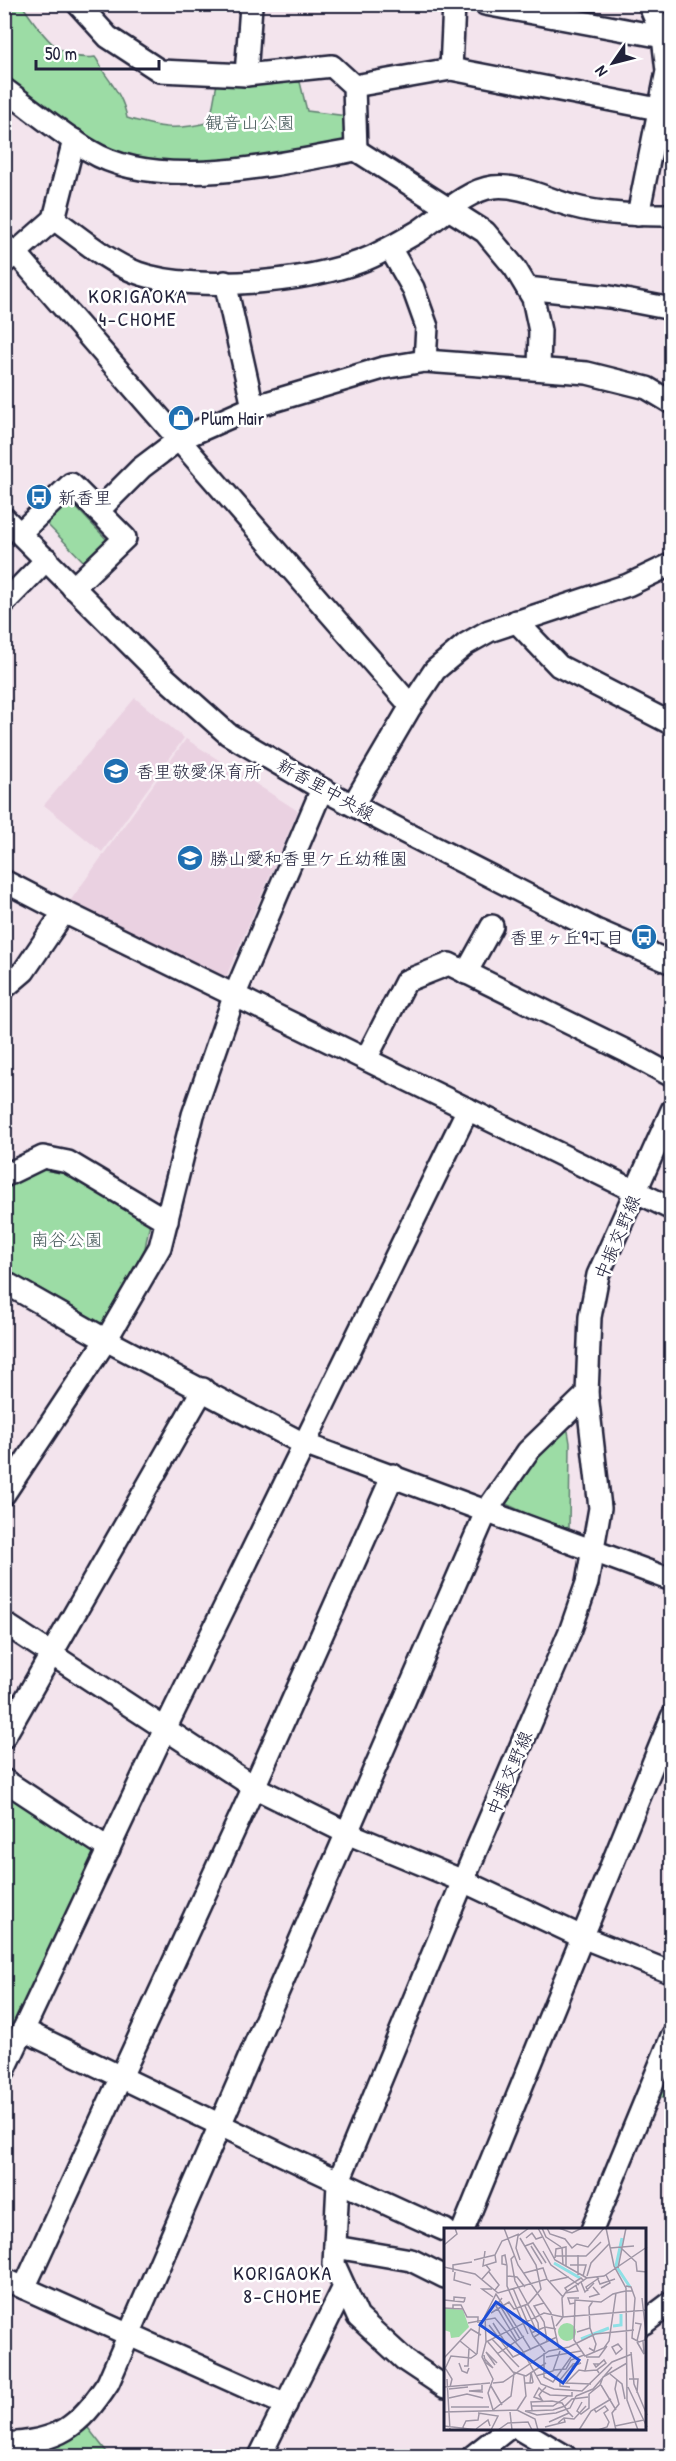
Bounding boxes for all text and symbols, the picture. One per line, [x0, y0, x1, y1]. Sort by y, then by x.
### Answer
scale bar [36, 33, 159, 71]
north arrow [583, 33, 643, 93]
text: 50 m [45, 41, 77, 66]
text: N [589, 61, 612, 81]
park label: 観音山公園 [205, 110, 295, 135]
district label: KORIGAOKA 4-CHOME [88, 282, 188, 332]
shop icon: Plum Hair [166, 403, 196, 433]
place label: Plum Hair [201, 406, 265, 431]
bus stop icon: 新香里 [24, 482, 54, 512]
place label: 新香里 [58, 485, 112, 510]
street label: 新香里中央線 [273, 752, 379, 826]
school or university icon: 香里敬愛保育所 [101, 756, 131, 786]
place label: 香里敬愛保育所 [136, 759, 262, 784]
school or university icon: 勝山愛和香里ケ丘幼稚園 [175, 843, 205, 873]
place label: 勝山愛和香里ケ丘幼稚園 [210, 846, 408, 871]
bus stop icon: 香里ヶ丘9丁目 [629, 922, 659, 952]
place label: 香里ヶ丘9丁目 [509, 925, 624, 950]
street label: 中振交野線 [588, 1191, 646, 1283]
park label: 南谷公園 [31, 1227, 103, 1252]
street label: 中振交野線 [480, 1727, 538, 1819]
inset map [444, 2228, 646, 2431]
district label: KORIGAOKA 8-CHOME [233, 2259, 333, 2309]

